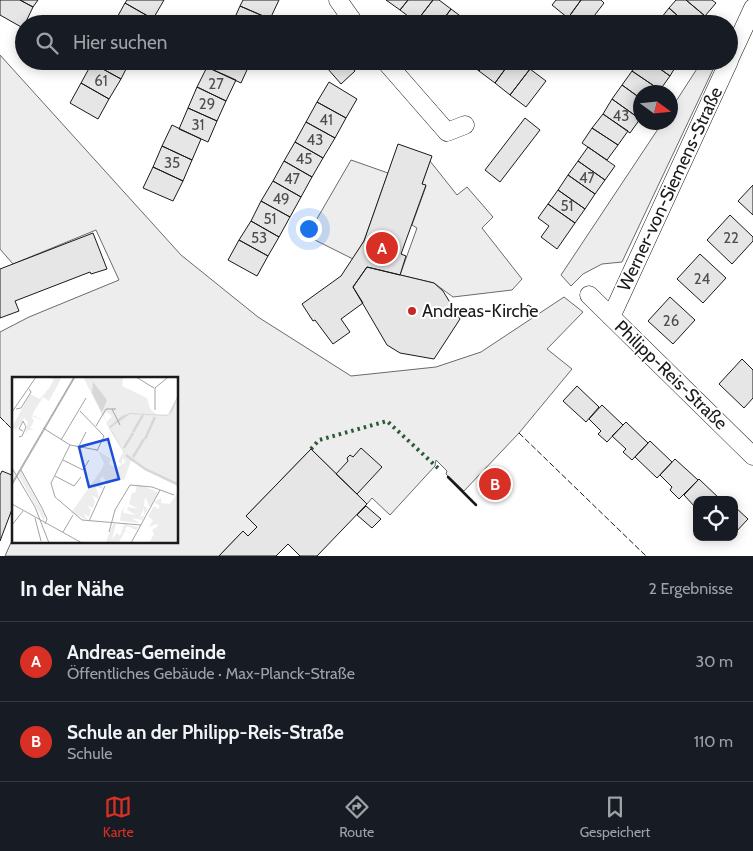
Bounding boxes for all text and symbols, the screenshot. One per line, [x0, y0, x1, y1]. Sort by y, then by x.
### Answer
search box [15, 15, 738, 70]
icon: search [33, 29, 61, 57]
text: Hier suchen [73, 31, 167, 54]
house number: 61 [94, 72, 108, 90]
house number: 27 [208, 75, 224, 93]
street label: Werner-von-Siemens-Straße [613, 83, 727, 295]
north arrow [633, 85, 678, 130]
house number: 29 [199, 95, 215, 113]
house number: 43 [613, 107, 629, 125]
house number: 41 [319, 111, 333, 129]
house number: 31 [191, 116, 205, 134]
house number: 43 [307, 131, 323, 149]
house number: 45 [296, 150, 312, 168]
house number: 35 [164, 154, 180, 172]
house number: 47 [579, 169, 596, 187]
house number: 47 [284, 170, 301, 188]
house number: 49 [272, 190, 290, 208]
house number: 51 [560, 197, 574, 215]
house number: 51 [263, 210, 277, 228]
your location [296, 216, 322, 242]
house number: 53 [251, 229, 267, 247]
pin: A [366, 229, 398, 267]
house number: 22 [723, 229, 739, 247]
house number: 24 [694, 270, 711, 288]
place label: Andreas-Kirche [422, 300, 539, 322]
marker: Andreas-Kirche [406, 305, 418, 317]
house number: 26 [663, 312, 679, 330]
street label: Philipp-Reis-Straße [610, 316, 732, 434]
inset map [12, 377, 179, 544]
pin: B [479, 465, 511, 503]
map controls [693, 496, 738, 541]
button: locate [693, 496, 738, 541]
text: In der Nähe [20, 576, 124, 601]
text: 2 Ergebnisse [649, 579, 733, 598]
text: Andreas-Gemeinde [67, 641, 226, 664]
text: A [31, 652, 41, 671]
text: 30 m [696, 652, 733, 671]
text: Öffentliches Gebäude · Max-Planck-Straße [67, 664, 355, 683]
text: Schule an der Philipp-Reis-Straße [67, 721, 344, 744]
text: B [31, 732, 41, 751]
text: 110 m [694, 732, 733, 751]
text: Schule [67, 744, 113, 763]
tab: Karte [103, 793, 134, 841]
tab: Route [339, 793, 374, 841]
tab: Gespeichert [580, 793, 650, 841]

